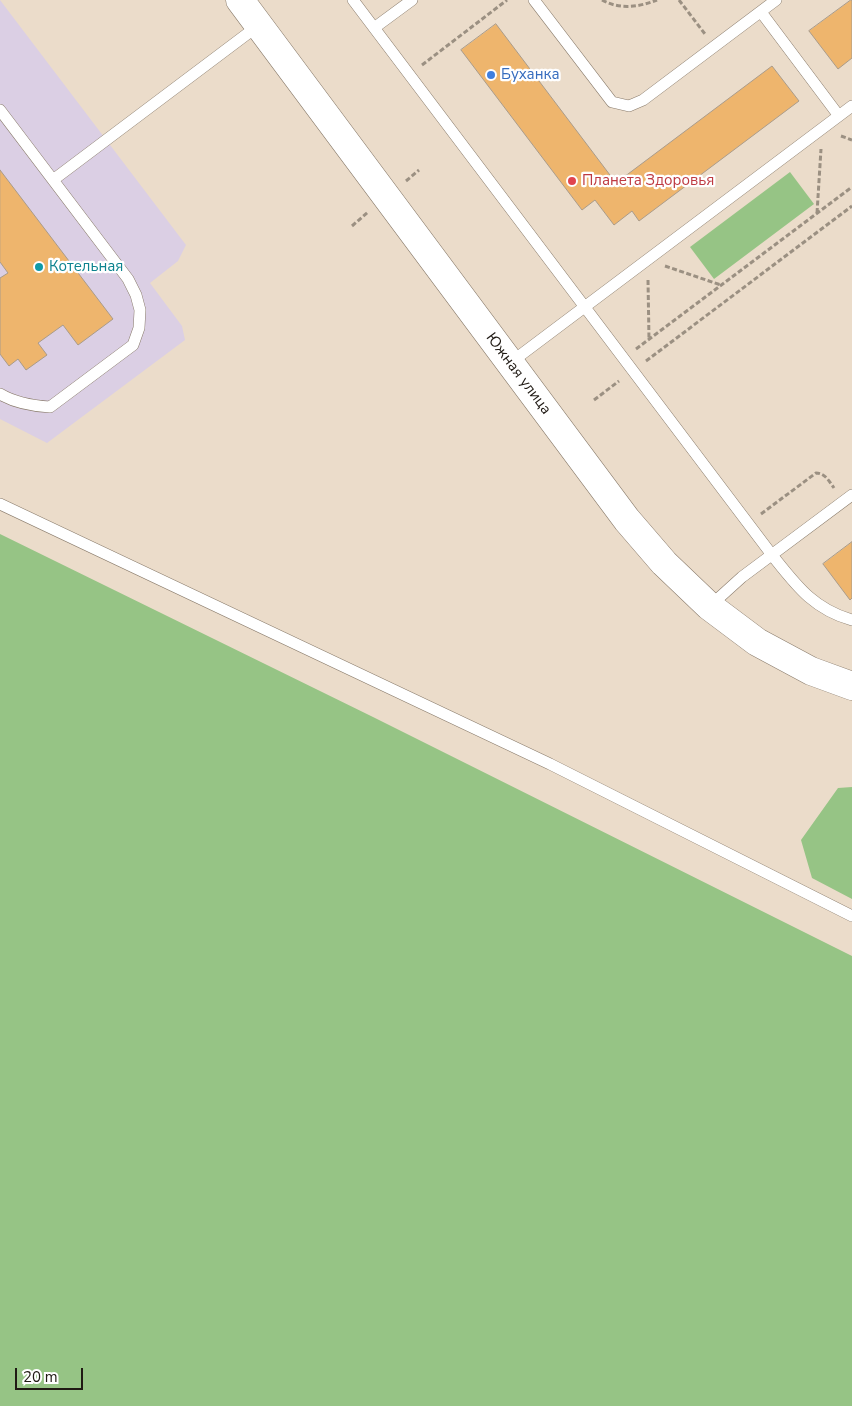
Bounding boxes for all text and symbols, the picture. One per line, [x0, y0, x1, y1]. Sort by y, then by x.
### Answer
place label: Буханка [501, 66, 559, 84]
marker: Буханка [485, 69, 497, 81]
place label: Планета Здоровья [582, 172, 714, 190]
marker: Планета Здоровья [566, 175, 578, 187]
place label: Котельная [49, 258, 123, 276]
marker: Котельная [33, 261, 45, 273]
street label: Южная улица [481, 330, 555, 418]
scale bar [18, 1358, 85, 1390]
text: 20 m [23, 1367, 58, 1387]

